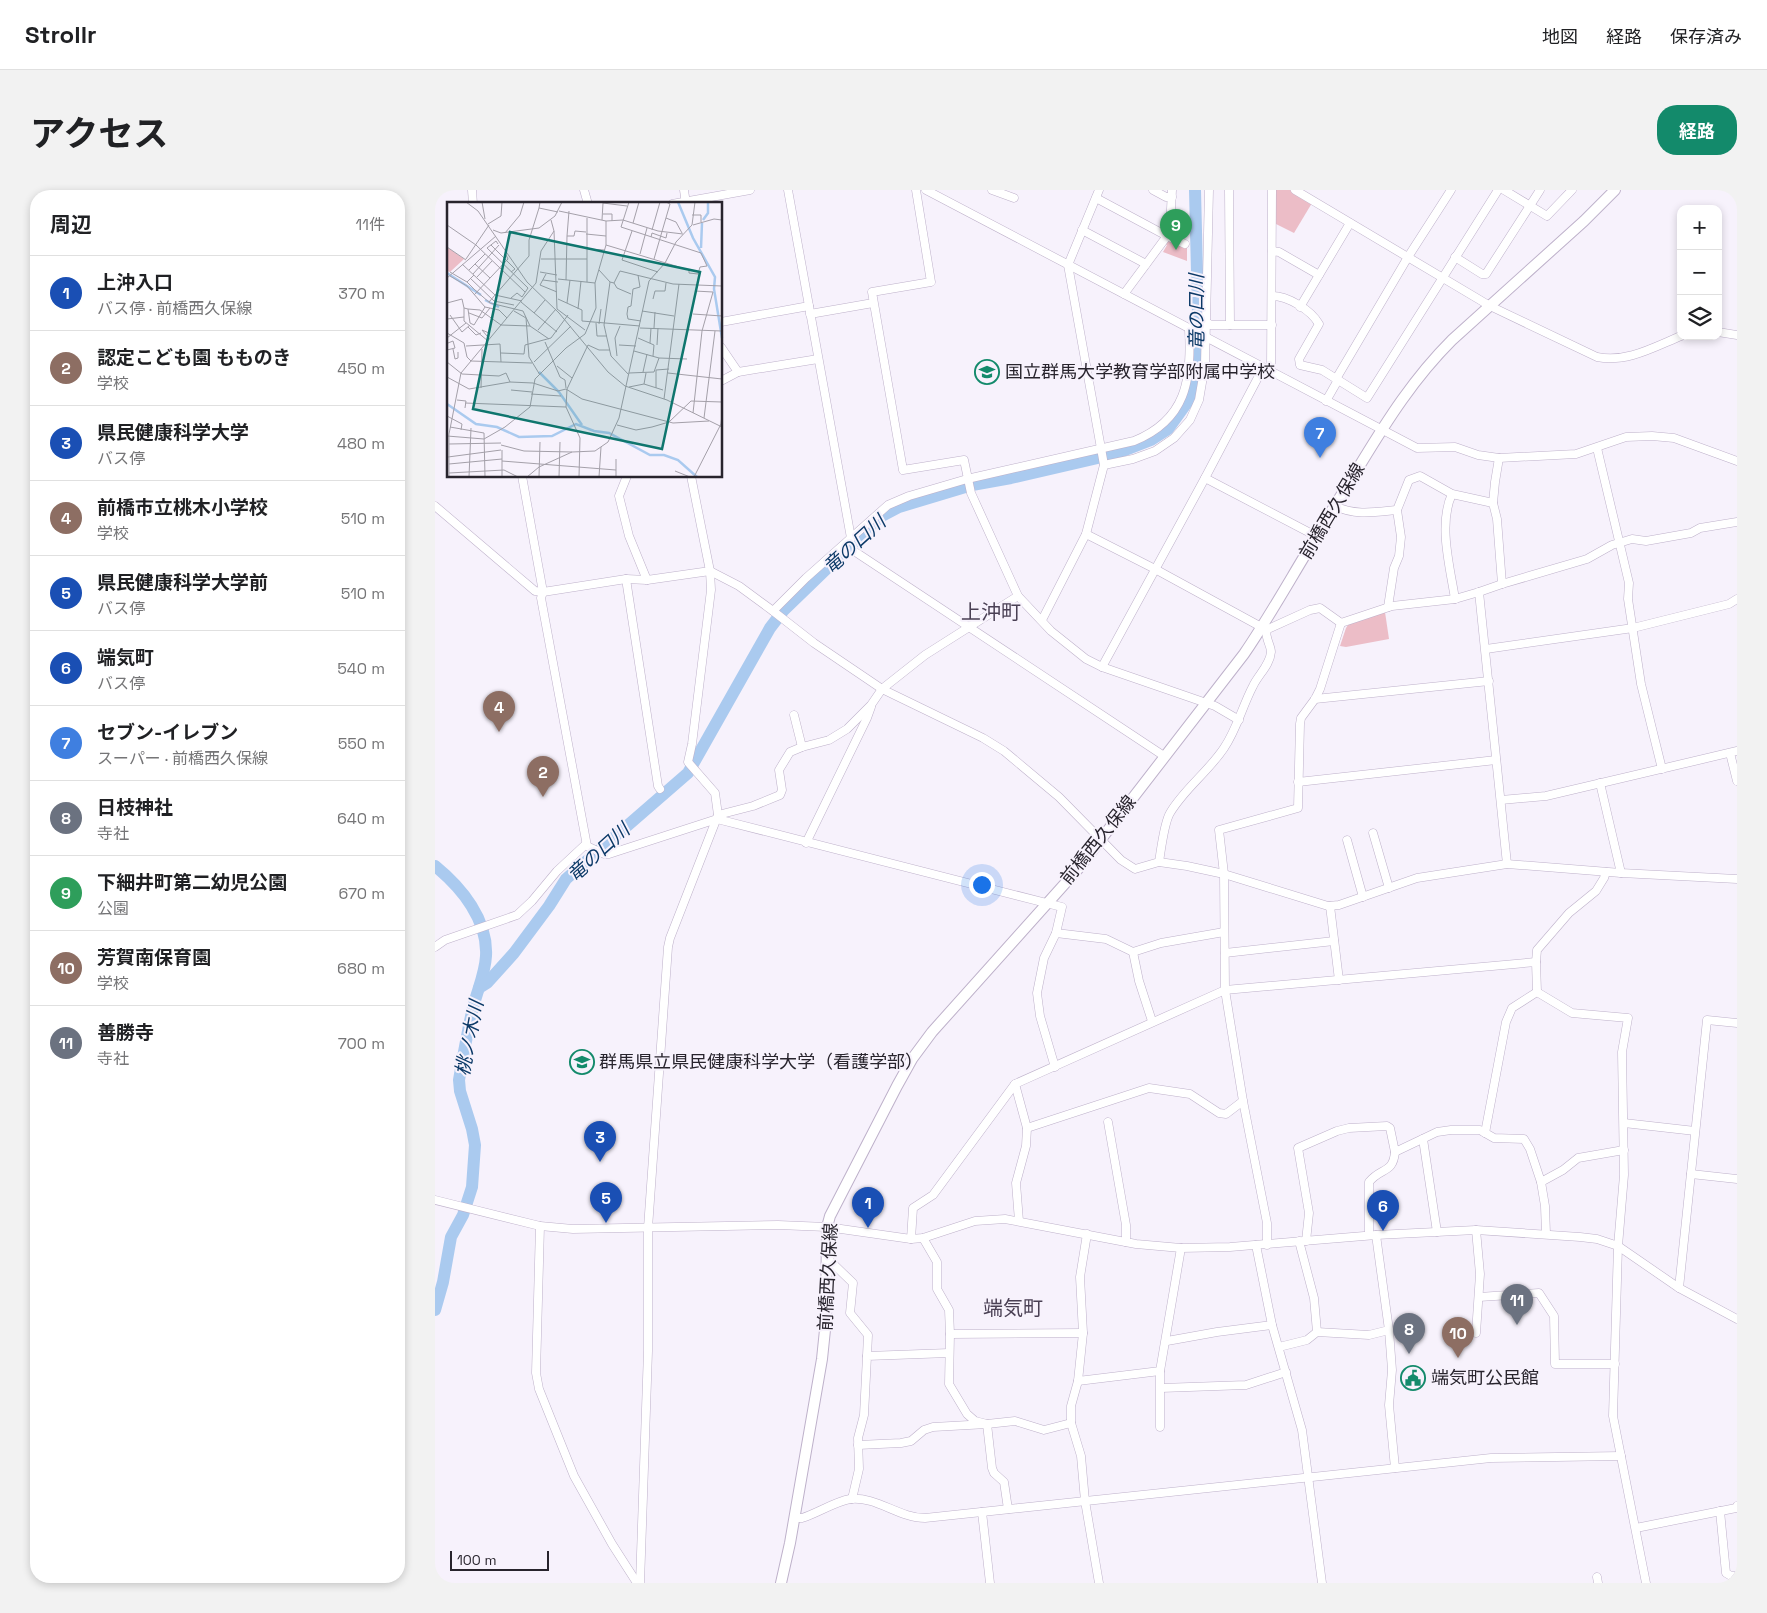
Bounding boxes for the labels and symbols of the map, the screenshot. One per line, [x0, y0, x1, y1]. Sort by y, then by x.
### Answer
inset map [447, 202, 723, 478]
pin: 9 [1160, 209, 1192, 250]
water label: 竜の口川 [1184, 272, 1209, 350]
school or university icon: 国立群馬大学教育学部附属中学校 [974, 359, 1000, 385]
place label: 国立群馬大学教育学部附属中学校 [1005, 360, 1275, 383]
pin: 7 [1304, 417, 1336, 458]
street label: 前橋西久保線 [1294, 459, 1369, 563]
water label: 竜の口川 [818, 508, 892, 579]
district label: 上沖町 [961, 599, 1021, 625]
pin: 4 [483, 691, 515, 732]
pin: 2 [527, 756, 559, 797]
street label: 前橋西久保線 [1055, 790, 1141, 889]
water label: 竜の口川 [562, 816, 636, 887]
your location [969, 872, 995, 898]
water label: 桃ノ木川 [450, 996, 489, 1078]
school or university icon: 群馬県立県民健康科学大学（看護学部） [569, 1049, 595, 1075]
place label: 群馬県立県民健康科学大学（看護学部） [599, 1050, 923, 1073]
pin: 3 [584, 1121, 616, 1162]
pin: 5 [590, 1182, 622, 1223]
pin: 1 [852, 1187, 884, 1228]
pin: 6 [1367, 1190, 1399, 1231]
street label: 前橋西久保線 [813, 1222, 842, 1332]
pin: 11 [1501, 1284, 1533, 1325]
district label: 端気町 [983, 1295, 1043, 1321]
pin: 8 [1393, 1313, 1425, 1354]
pin: 10 [1442, 1317, 1474, 1358]
public building icon: 端気町公民館 [1400, 1365, 1426, 1391]
place label: 端気町公民館 [1431, 1366, 1539, 1389]
scale bar [450, 1548, 549, 1571]

